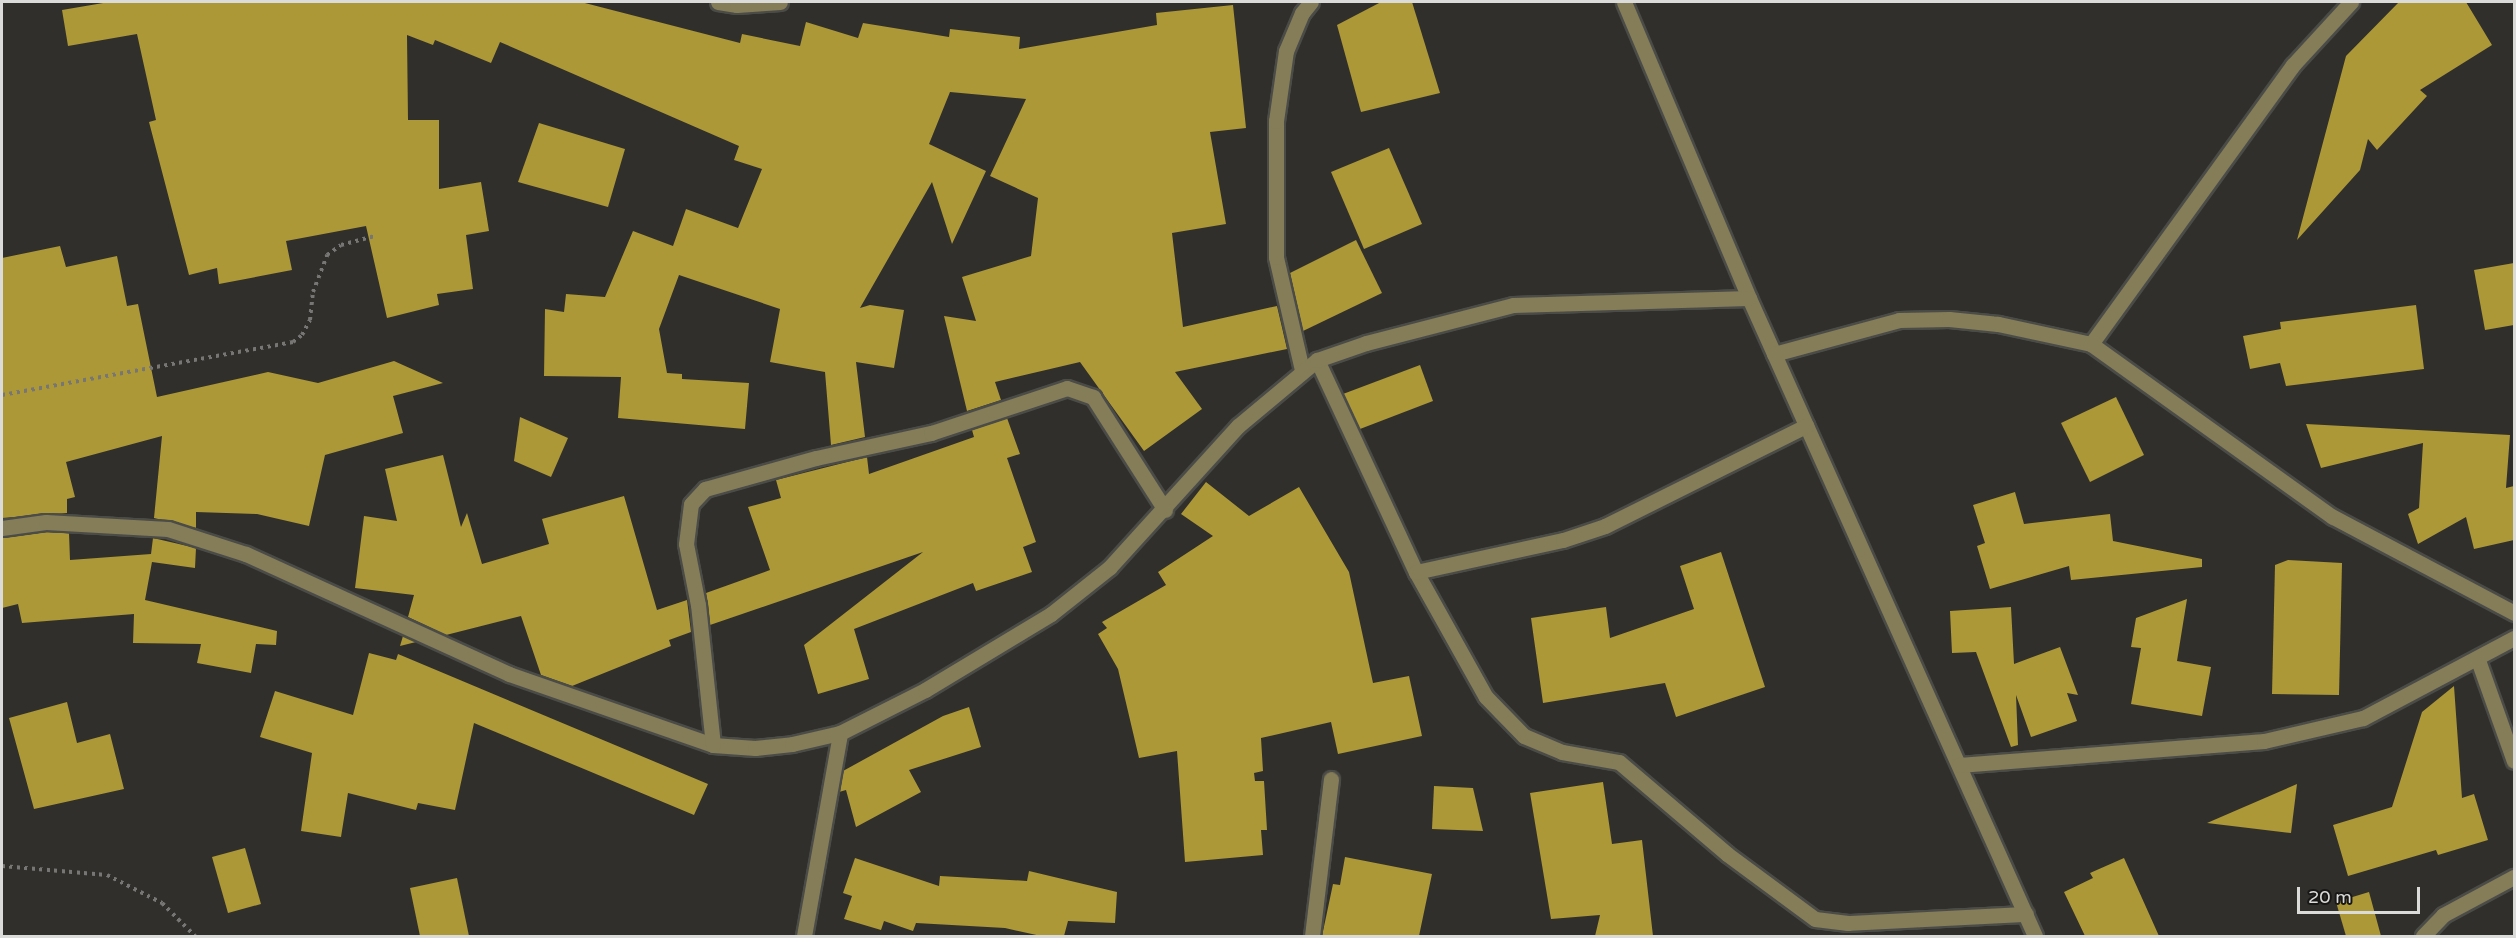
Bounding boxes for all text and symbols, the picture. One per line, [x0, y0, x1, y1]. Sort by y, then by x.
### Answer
scale bar [2300, 875, 2423, 913]
text: 20 m [2308, 886, 2352, 908]

